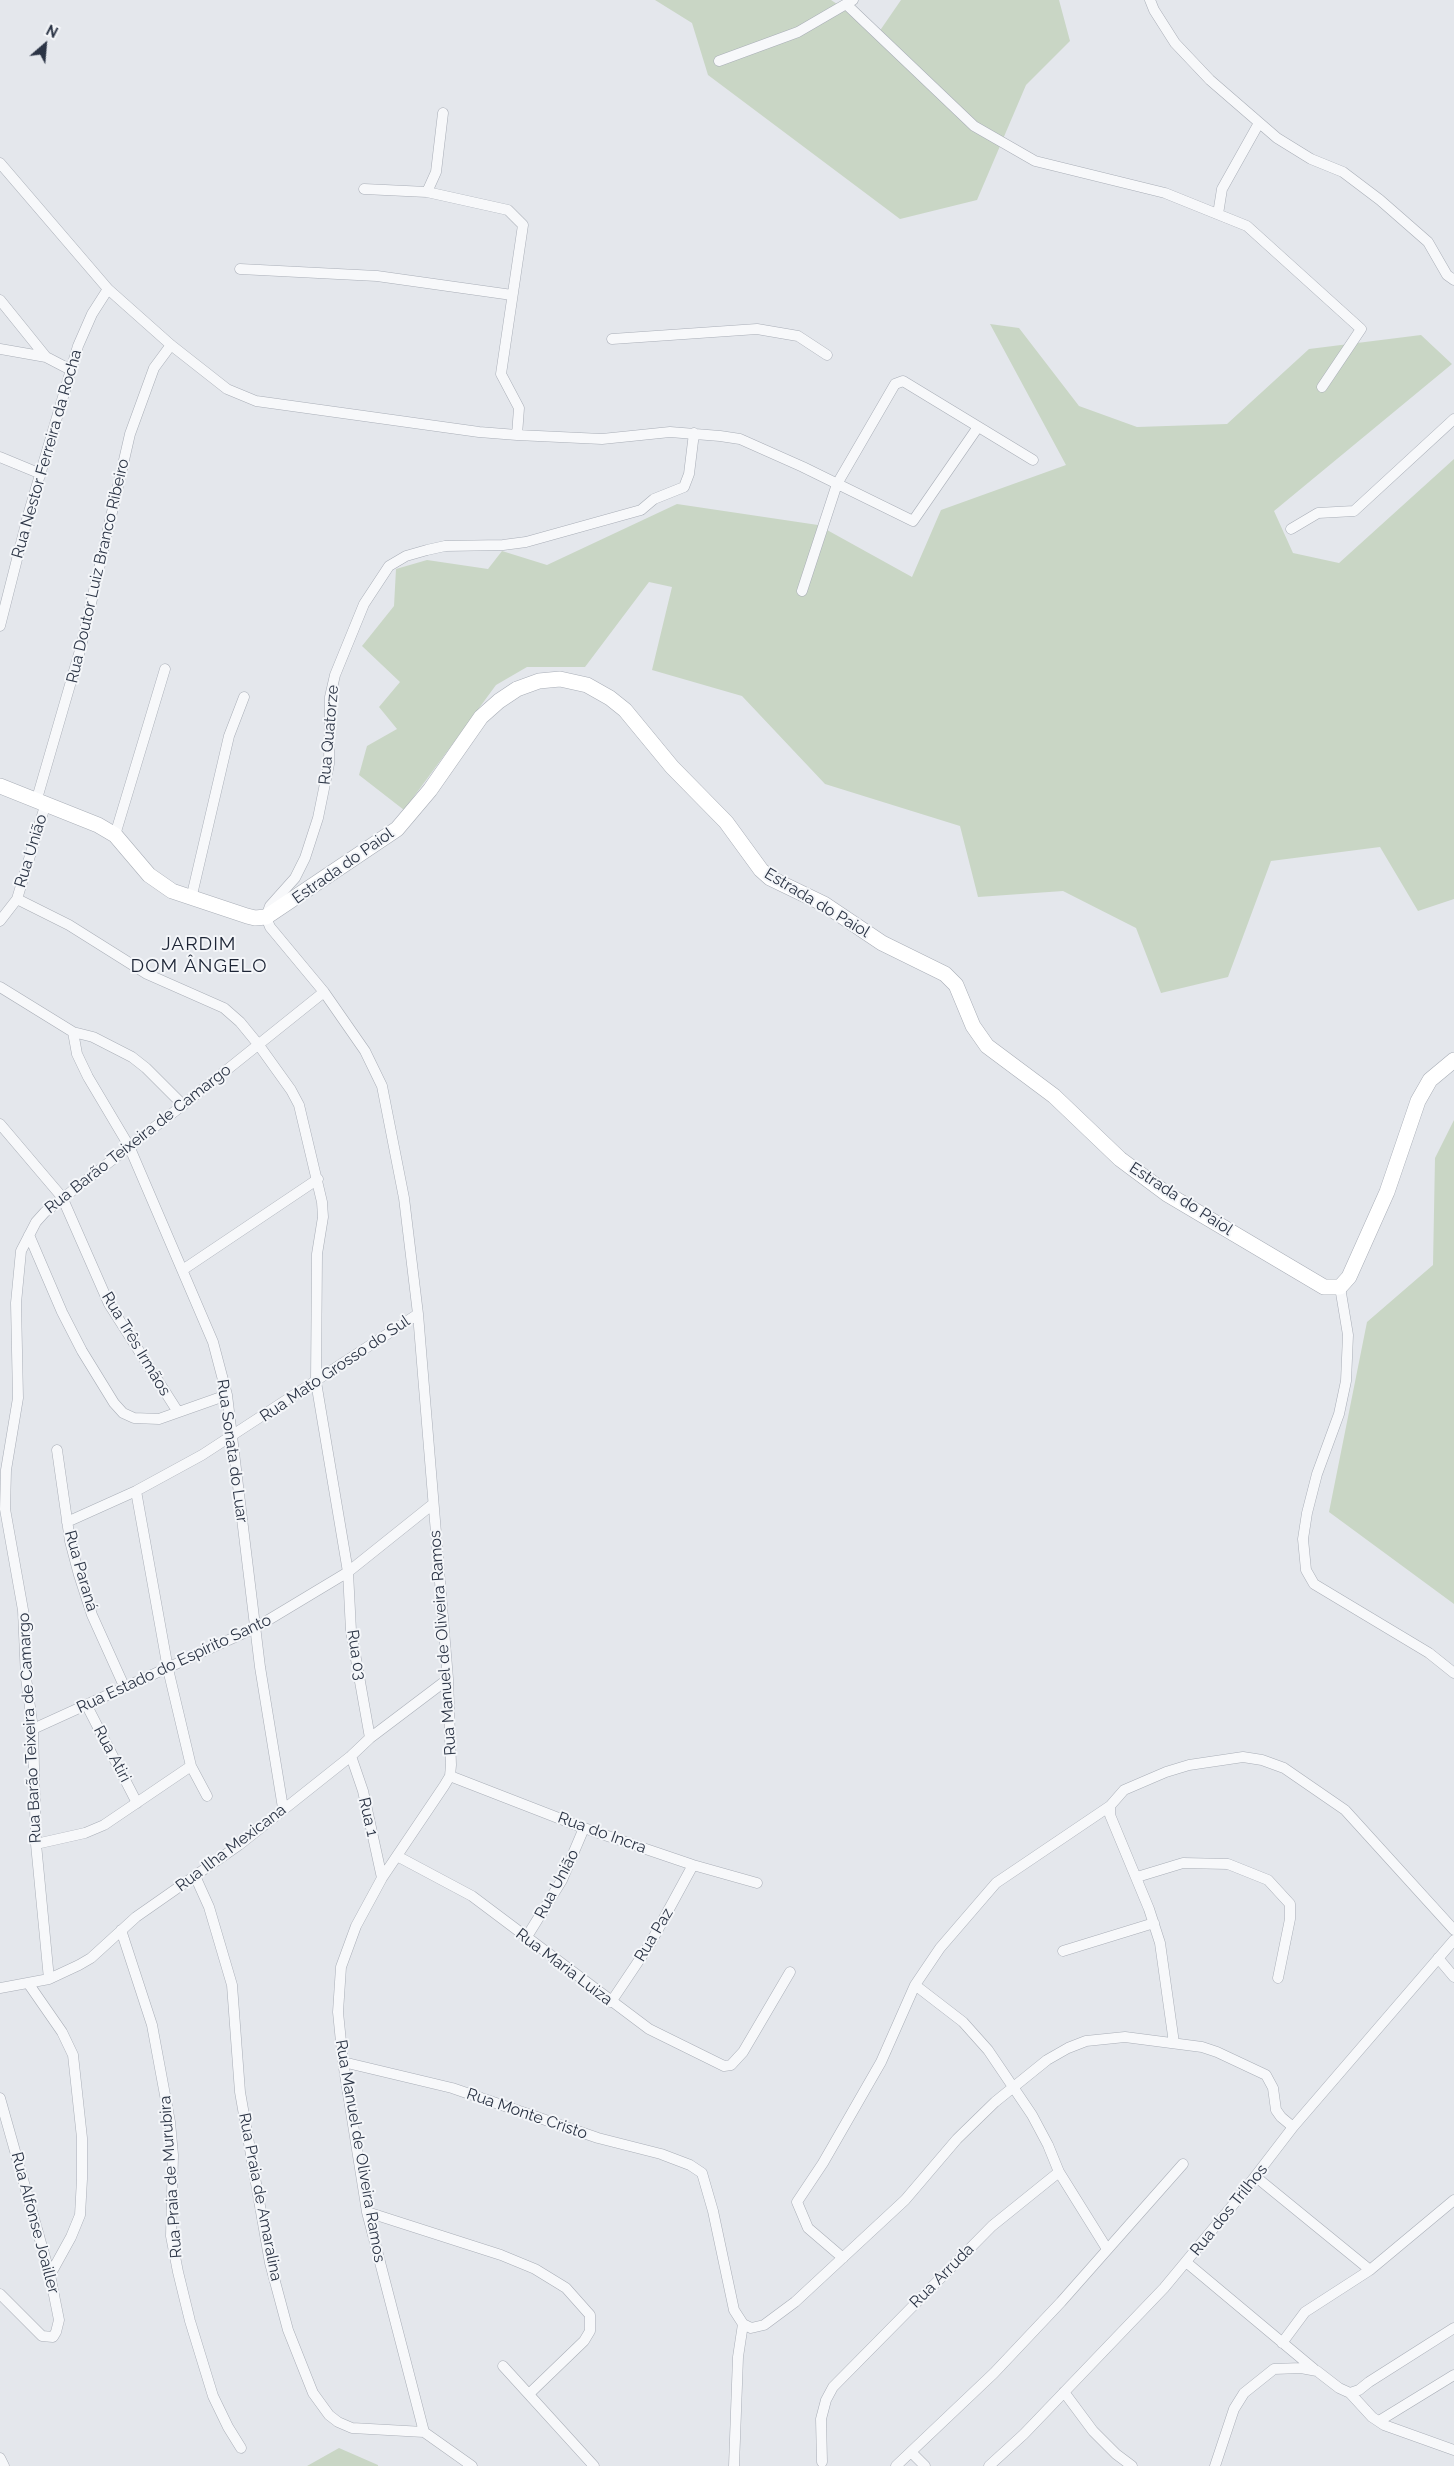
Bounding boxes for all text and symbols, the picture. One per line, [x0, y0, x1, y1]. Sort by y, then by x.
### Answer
north arrow [20, 20, 70, 70]
text: N [43, 22, 60, 41]
street label: Rua Nestor Ferreira da Rocha [8, 347, 86, 561]
street label: Rua Doutor Luiz Branco Ribeiro [63, 457, 133, 685]
street label: Rua Quatorze [315, 684, 343, 786]
street label: Rua União [11, 812, 51, 890]
street label: Estrada do Paiol [289, 824, 397, 908]
street label: Estrada do Paiol [761, 864, 873, 942]
district label: JARDIM DOM ÂNGELO [129, 933, 269, 977]
street label: Rua Barão Teixeira de Camargo [41, 1060, 235, 1218]
street label: Estrada do Paiol [1126, 1158, 1236, 1240]
street label: Rua Três Irmãos [97, 1289, 175, 1399]
street label: Rua Mato Grosso do Sul [256, 1312, 414, 1426]
street label: Rua Sonata do Luar [212, 1378, 252, 1524]
street label: Rua Paraná [60, 1528, 102, 1614]
street label: Rua Manuel de Oliveira Ramos [426, 1530, 460, 1756]
street label: Rua Estado do Espírito Santo [74, 1610, 274, 1718]
street label: Rua Barão Teixeira de Camargo [14, 1612, 46, 1844]
street label: Rua 03 [343, 1628, 369, 1682]
street label: Rua Atiri [89, 1723, 135, 1785]
street label: Rua 1 [354, 1796, 382, 1838]
street label: Rua Ilha Mexicana [172, 1800, 290, 1896]
street label: Rua do Incra [555, 1808, 649, 1858]
street label: Rua União [531, 1846, 583, 1922]
street label: Rua Paz [631, 1905, 677, 1965]
street label: Rua Maria Luiza [512, 1924, 616, 2010]
street label: Rua Manuel de Oliveira Ramos [331, 2038, 389, 2264]
street label: Rua Monte Cristo [464, 2084, 590, 2144]
street label: Rua Praia de Murubira [156, 2095, 186, 2259]
street label: Rua Praia de Amaralina [234, 2111, 286, 2283]
street label: Rua Alfonse Joailler [7, 2150, 63, 2296]
street label: Rua dos Trilhos [1186, 2160, 1272, 2260]
street label: Rua Arruda [906, 2240, 978, 2312]

